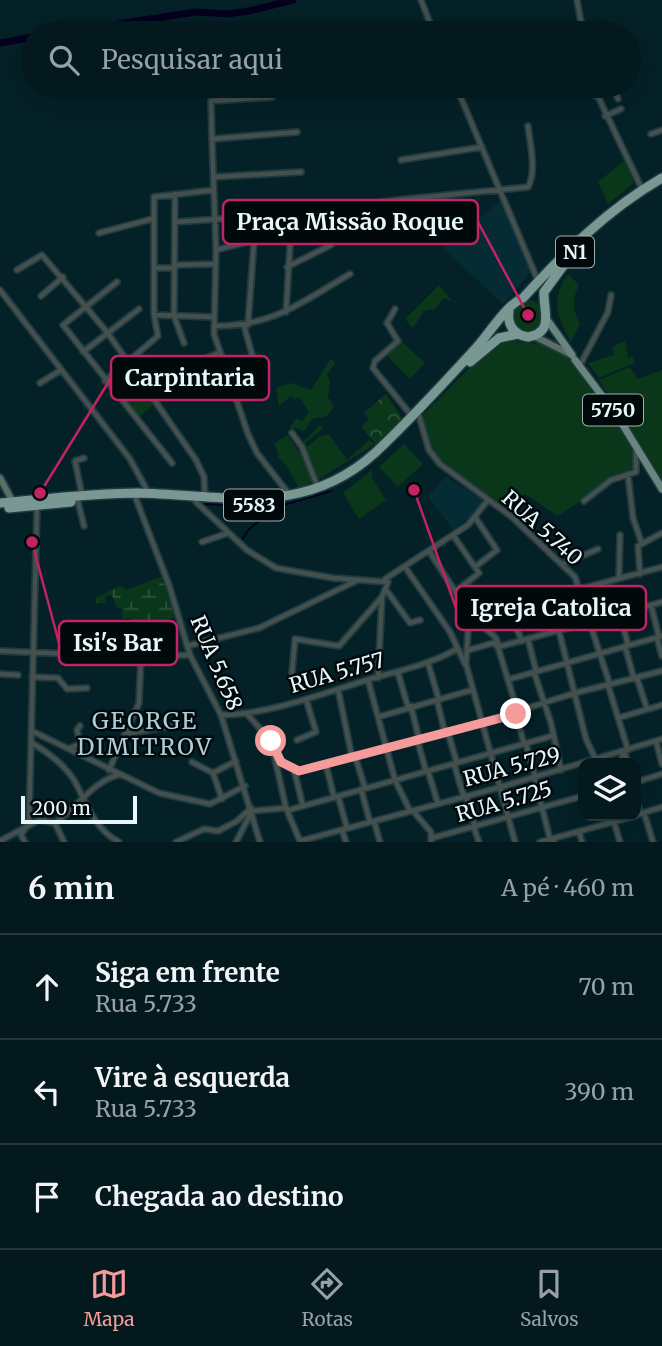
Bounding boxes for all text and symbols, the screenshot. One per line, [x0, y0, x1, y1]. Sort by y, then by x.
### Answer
search box [21, 21, 641, 98]
icon: search [45, 41, 83, 79]
text: Pesquisar aqui [101, 43, 283, 76]
callout: Praça Missão Roque [223, 200, 478, 244]
text: Praça Missão Roque [236, 207, 464, 236]
road number: N1 [556, 236, 594, 268]
callout: Carpintaria [111, 356, 269, 400]
text: Carpintaria [125, 363, 255, 392]
road number: 5750 [583, 394, 643, 426]
street label: RUA 5.740 [496, 484, 588, 571]
road number: 5583 [224, 490, 284, 520]
callout: Igreja Catolica [456, 586, 646, 630]
text: Igreja Catolica [470, 593, 632, 622]
street label: RUA 5.658 [184, 611, 249, 714]
callout: Isi's Bar [59, 621, 177, 665]
text: Isi's Bar [73, 628, 163, 657]
street label: RUA 5.757 [286, 646, 388, 699]
route end [500, 698, 531, 729]
district label: GEORGE DIMITROV [77, 706, 213, 761]
route start [255, 725, 286, 756]
street label: RUA 5.729 [460, 741, 563, 792]
map controls [578, 758, 641, 821]
button: layers [578, 758, 641, 821]
street label: RUA 5.725 [453, 775, 555, 828]
scale bar [21, 793, 136, 825]
text: 200 m [32, 796, 91, 820]
text: 6 min [28, 869, 114, 907]
text: A pé · 460 m [501, 873, 634, 902]
text: Siga em frente [95, 956, 280, 989]
icon: ahead [28, 968, 66, 1006]
text: 70 m [578, 972, 634, 1001]
text: Rua 5.733 [95, 989, 197, 1018]
text: Vire à esquerda [95, 1061, 290, 1094]
icon: left [28, 1073, 66, 1111]
text: 390 m [564, 1077, 634, 1106]
text: Rua 5.733 [95, 1094, 197, 1123]
icon: arrive [28, 1178, 66, 1216]
text: Chegada ao destino [95, 1180, 344, 1213]
tab: Mapa [84, 1265, 134, 1331]
tab: Rotas [302, 1265, 353, 1331]
tab: Salvos [520, 1265, 578, 1331]

